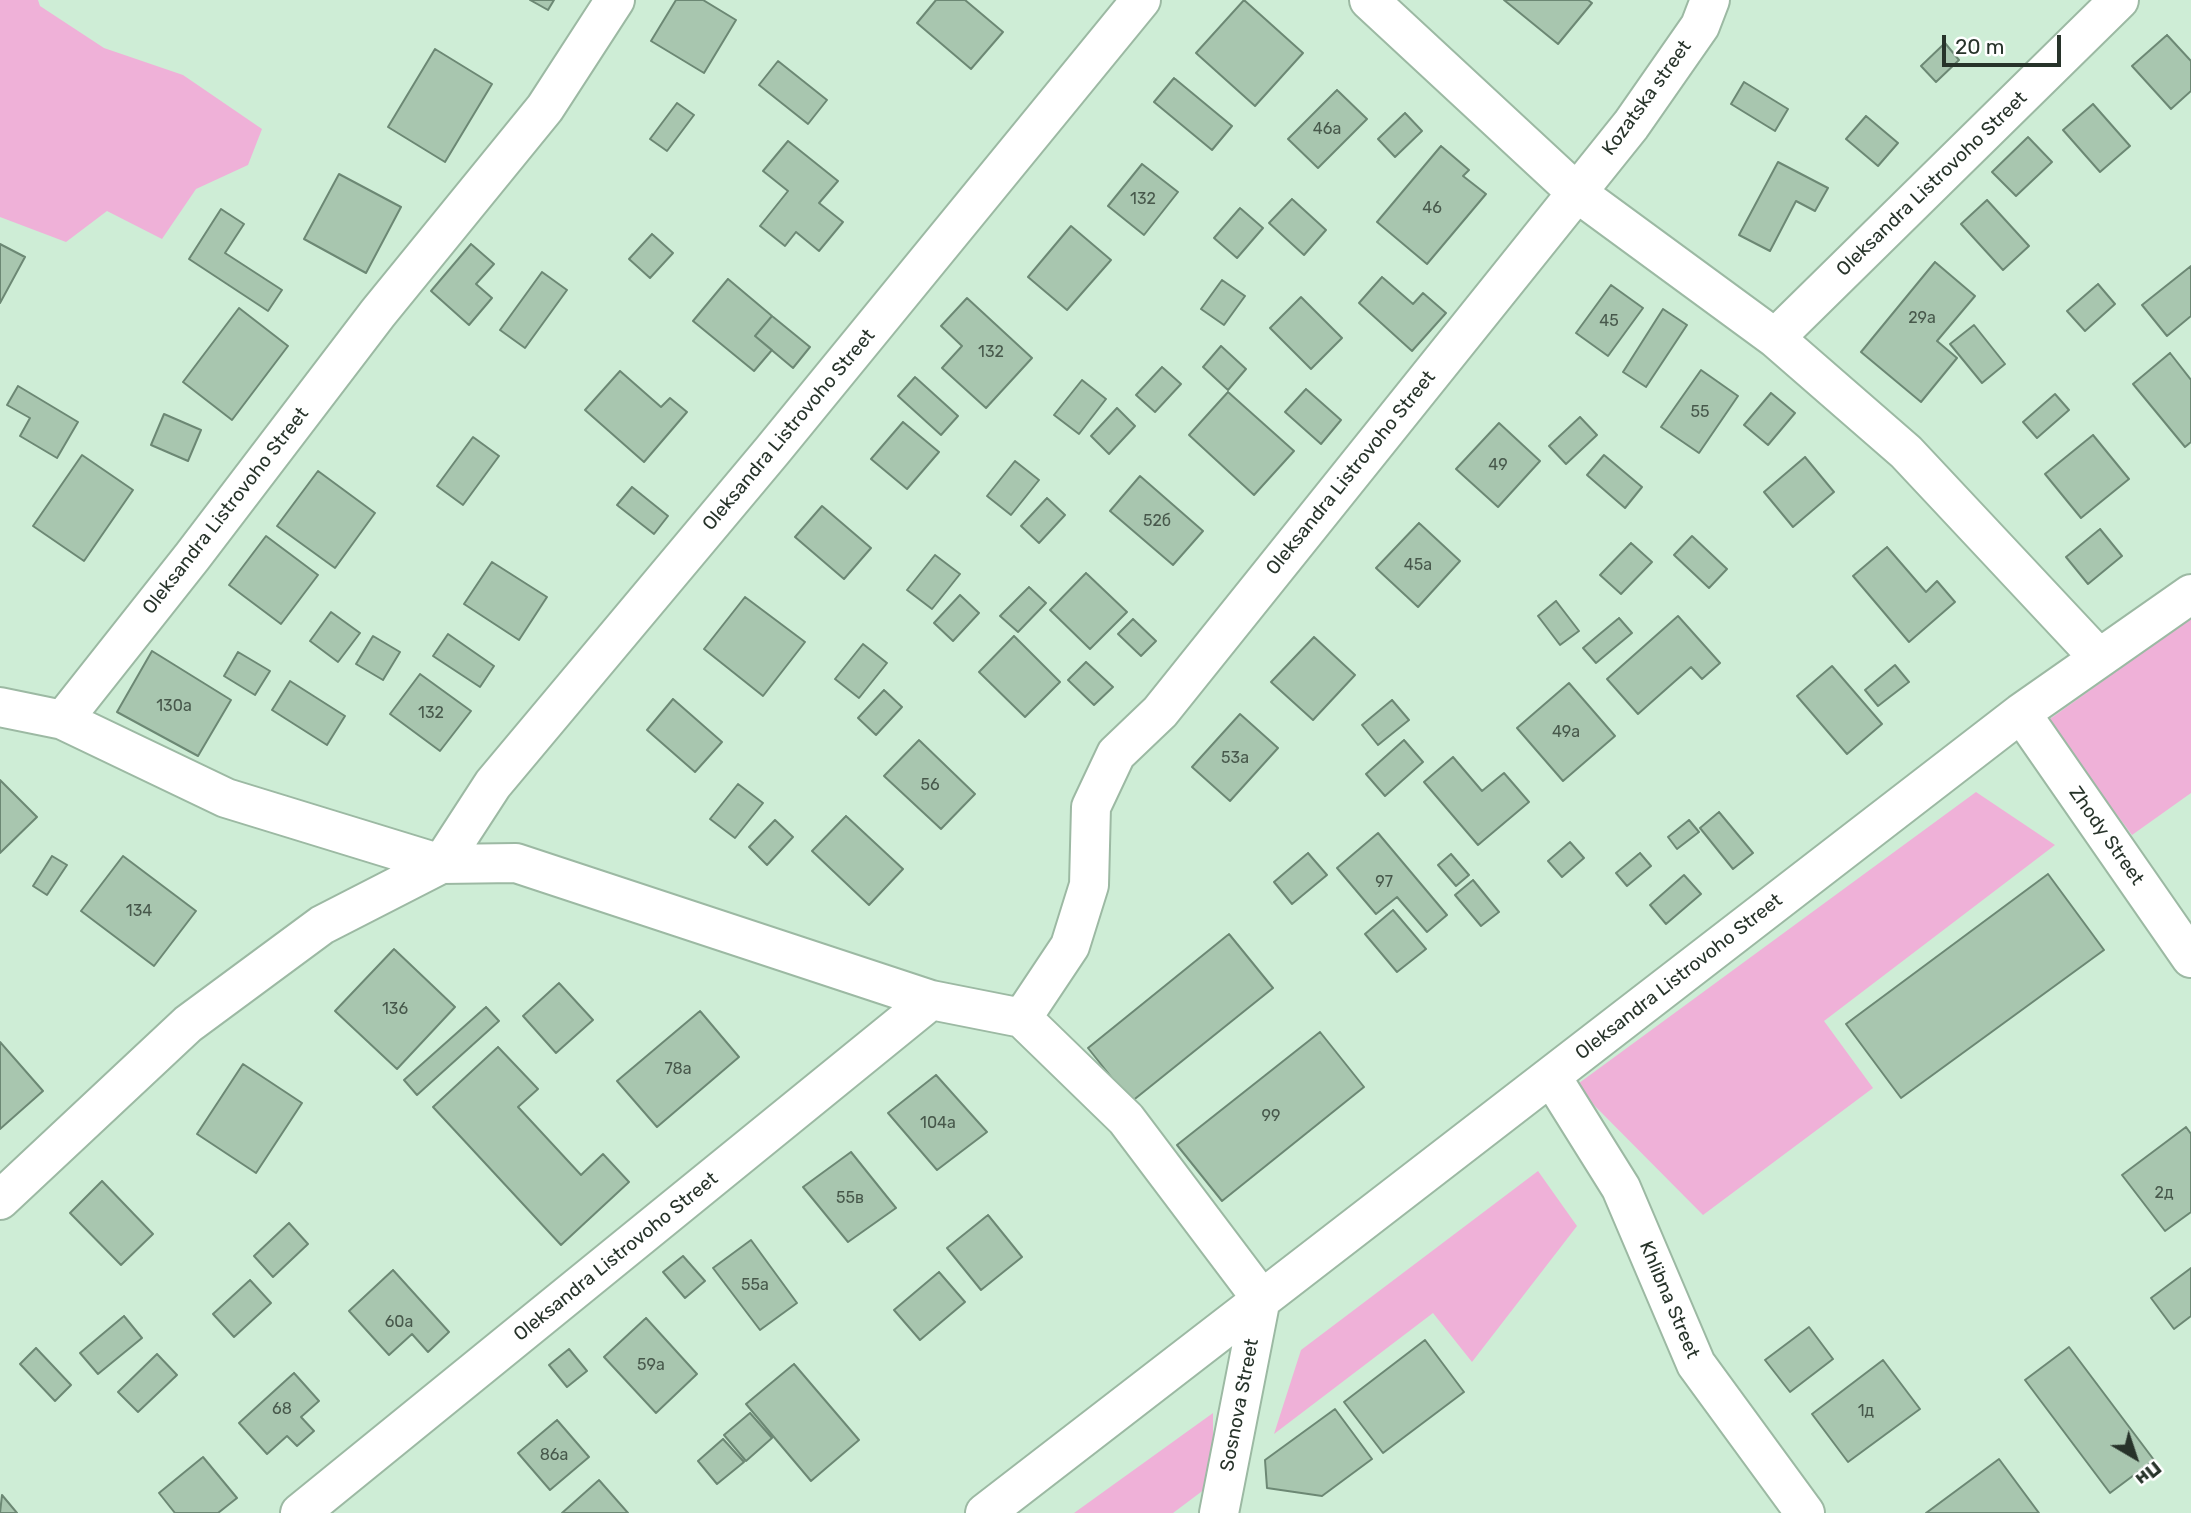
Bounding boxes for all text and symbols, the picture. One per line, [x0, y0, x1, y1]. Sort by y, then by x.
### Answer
scale bar [1946, 21, 2065, 65]
text: 20 m [1955, 34, 2004, 59]
street label: Kozatska street [1598, 36, 1696, 160]
street label: Oleksandra Listrovoho Street [1832, 87, 2032, 281]
house number: 46а [1313, 119, 1341, 139]
house number: 132 [1130, 189, 1156, 209]
house number: 46 [1422, 198, 1442, 218]
house number: 29а [1908, 308, 1936, 328]
house number: 45 [1599, 311, 1619, 331]
street label: Oleksandra Listrovoho Street [698, 325, 880, 535]
house number: 132 [978, 342, 1004, 362]
street label: Oleksandra Listrovoho Street [1262, 366, 1440, 580]
house number: 55 [1690, 402, 1710, 422]
street label: Oleksandra Listrovoho Street [138, 403, 314, 619]
house number: 49 [1488, 455, 1508, 475]
house number: 52б [1143, 511, 1171, 531]
house number: 45а [1404, 555, 1432, 575]
house number: 130а [156, 696, 192, 716]
house number: 132 [418, 703, 444, 723]
house number: 49а [1552, 722, 1580, 742]
house number: 53а [1221, 748, 1249, 768]
house number: 56 [920, 775, 940, 795]
street label: Zhody Street [2064, 782, 2148, 890]
house number: 97 [1375, 872, 1393, 892]
street label: Oleksandra Listrovoho Street [1571, 889, 1787, 1065]
house number: 134 [126, 901, 152, 921]
house number: 136 [382, 999, 408, 1019]
house number: 78а [664, 1059, 692, 1079]
house number: 99 [1262, 1106, 1280, 1126]
house number: 104а [920, 1113, 956, 1133]
street label: Oleksandra Listrovoho Street [509, 1168, 723, 1346]
house number: 2д [2155, 1183, 2173, 1203]
house number: 55в [836, 1188, 864, 1208]
street label: Khlibna Street [1634, 1238, 1704, 1362]
house number: 55а [741, 1275, 769, 1295]
house number: 60а [385, 1312, 413, 1332]
street label: Sosnova Street [1216, 1337, 1264, 1473]
house number: 59а [637, 1355, 665, 1375]
house number: 68 [272, 1399, 292, 1419]
house number: 1д [1858, 1401, 1874, 1421]
north arrow [2100, 1422, 2170, 1492]
house number: 86а [540, 1445, 568, 1465]
text: Пн [2131, 1457, 2166, 1491]

